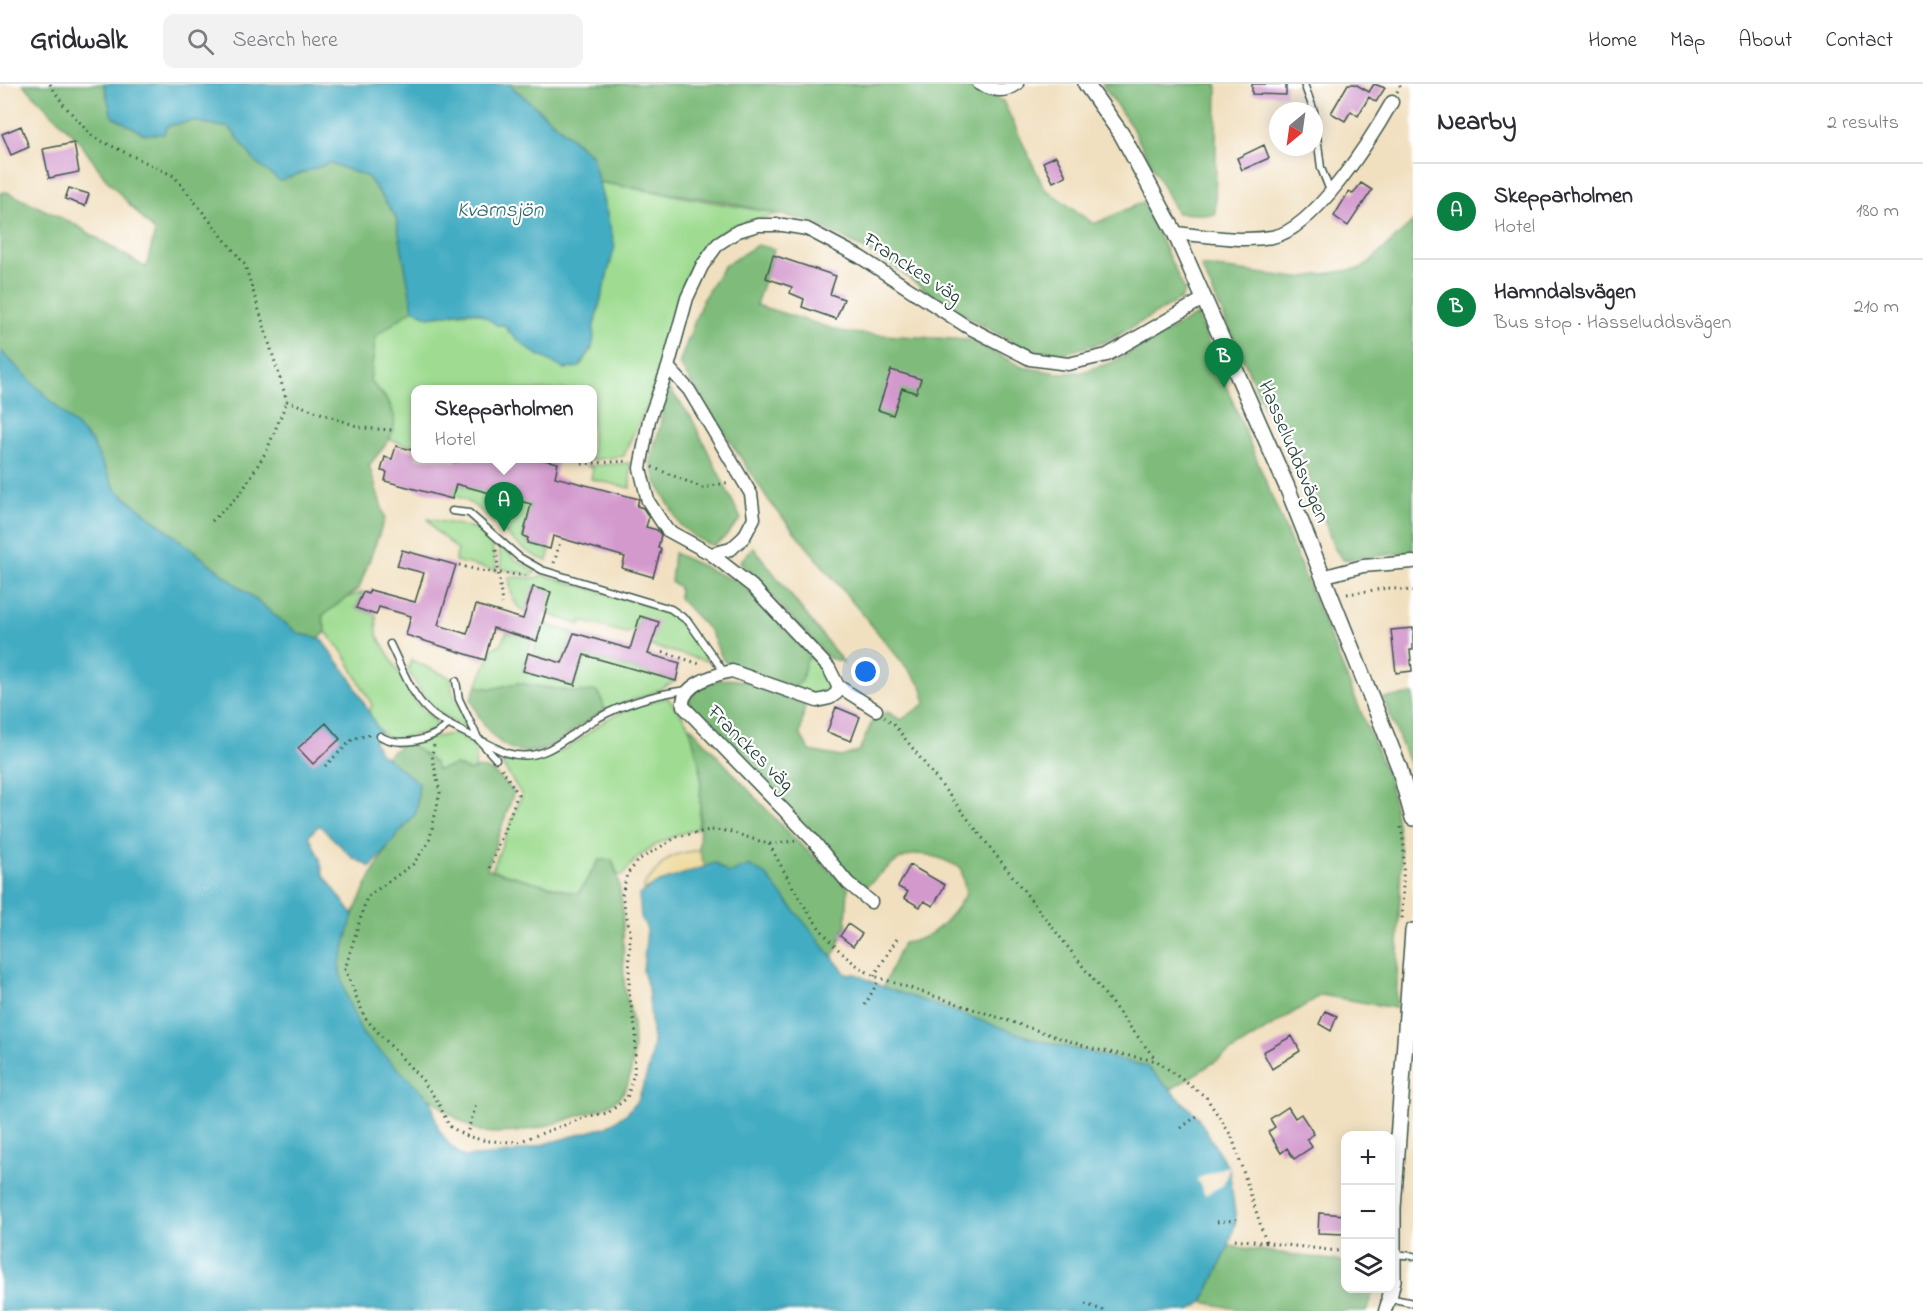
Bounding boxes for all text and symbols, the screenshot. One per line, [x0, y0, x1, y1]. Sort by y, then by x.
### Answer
search box [163, 14, 583, 68]
text: Gridwalk [30, 21, 127, 62]
icon: search [184, 25, 217, 58]
text: Search here [232, 25, 338, 57]
text: Home [1588, 26, 1637, 56]
text: Map [1670, 26, 1705, 56]
text: About [1738, 26, 1792, 56]
text: Contact [1825, 26, 1893, 56]
north arrow [1269, 102, 1323, 156]
text: Nearby [1437, 104, 1516, 142]
text: 2 results [1827, 109, 1899, 138]
text: Skepparholmen [1494, 181, 1633, 213]
water label: Kvarnsjön [457, 195, 544, 227]
text: A [1450, 197, 1463, 226]
text: 180 m [1856, 197, 1899, 226]
text: Hotel [1494, 213, 1535, 242]
street label: Franckes väg [855, 225, 967, 314]
text: Hamndalsvägen [1494, 277, 1636, 309]
text: B [1450, 293, 1463, 322]
text: 210 m [1854, 293, 1899, 322]
text: Bus stop · Hasseluddsvägen [1494, 309, 1731, 338]
pin: B [1204, 338, 1244, 388]
street label: Hasseluddsvägen [1248, 376, 1337, 529]
popup [411, 385, 597, 463]
text: Skepparholmen [435, 394, 573, 426]
text: Hotel [435, 426, 476, 455]
pin: A [484, 482, 524, 532]
your location [851, 657, 880, 686]
street label: Franckes väg [698, 698, 800, 801]
map controls [1341, 1131, 1395, 1293]
button: + [1341, 1131, 1395, 1185]
button: − [1341, 1185, 1395, 1239]
button: layers [1341, 1239, 1395, 1293]

